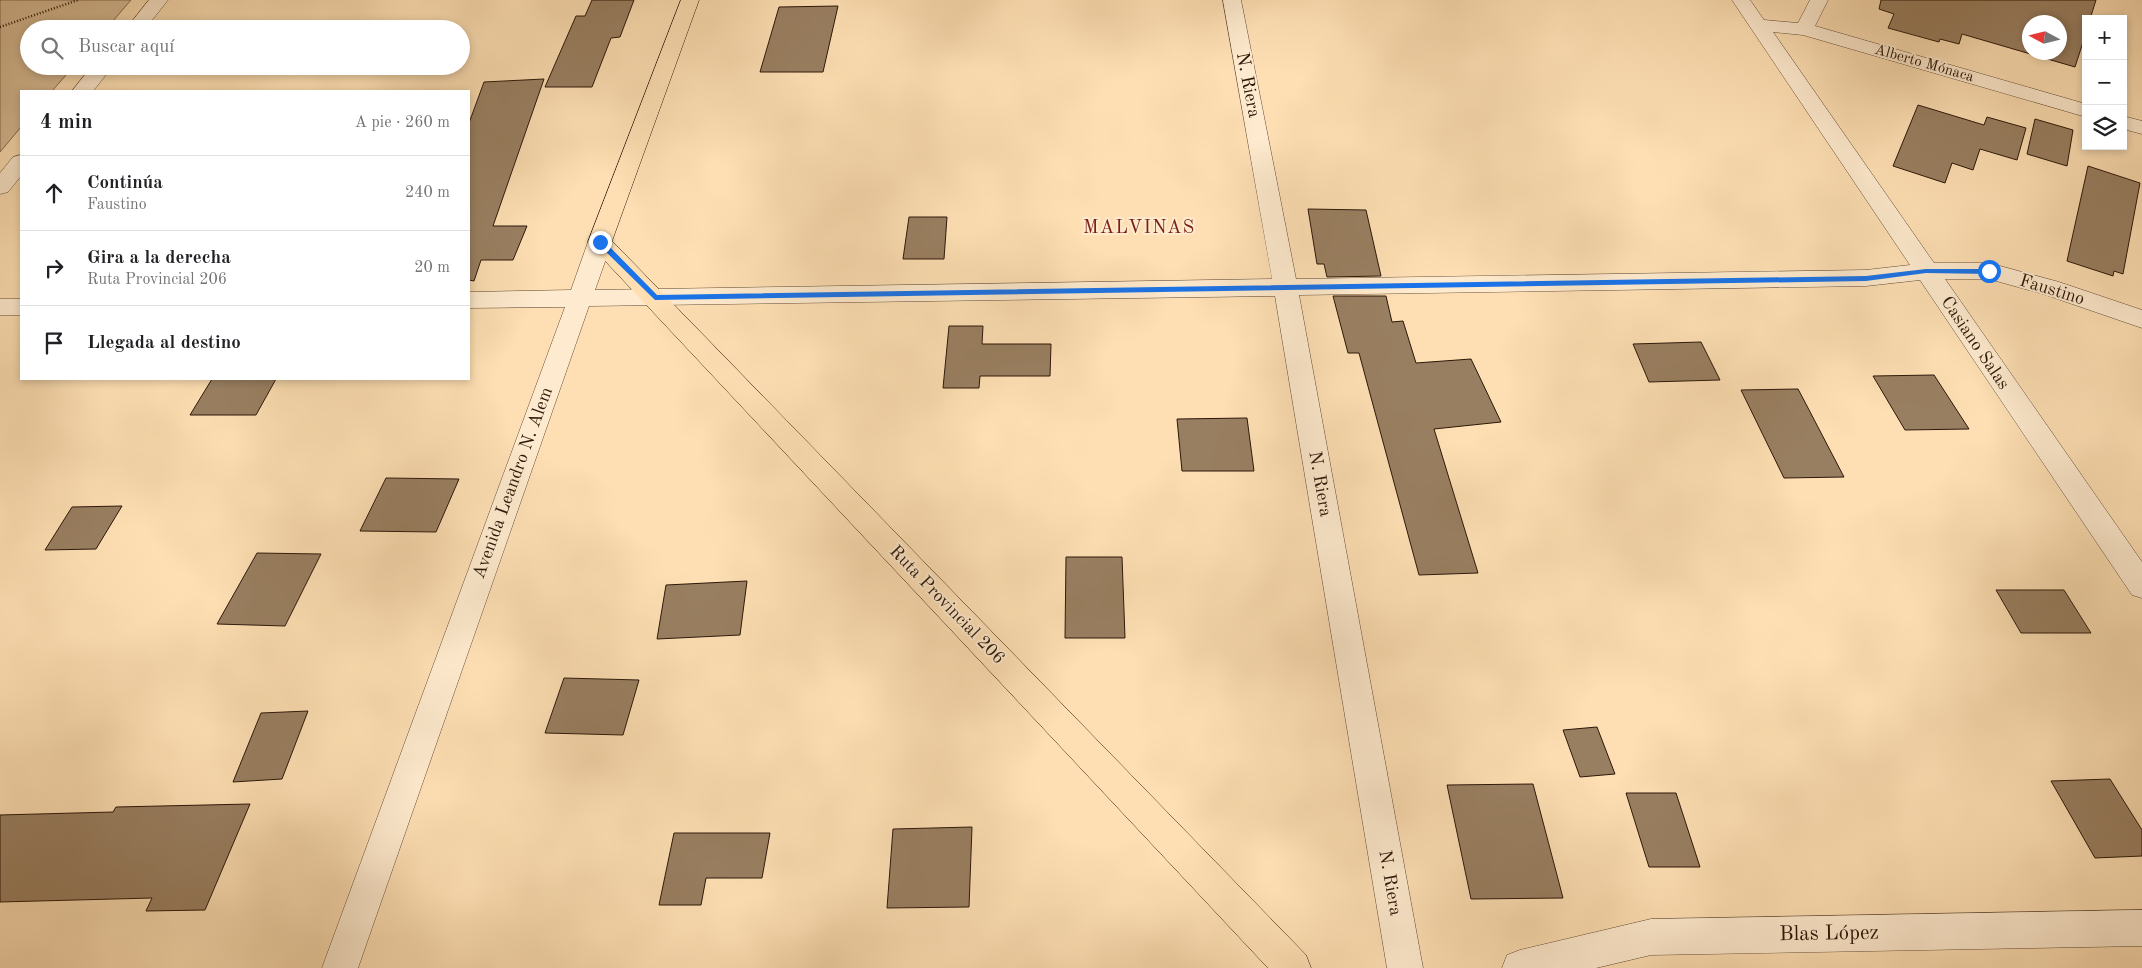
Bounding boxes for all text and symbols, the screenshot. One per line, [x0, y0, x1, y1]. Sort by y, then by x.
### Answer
north arrow [2022, 15, 2067, 60]
map controls [2082, 15, 2127, 150]
button: + [2082, 15, 2127, 60]
search box [20, 20, 470, 75]
icon: search [38, 34, 66, 62]
text: Buscar aquí [78, 38, 174, 57]
street label: Alberto Mónaca [1873, 43, 1976, 86]
street label: N. Riera [1233, 51, 1263, 119]
button: − [2082, 60, 2127, 105]
button: layers [2082, 105, 2127, 150]
text: 4 min [40, 112, 93, 133]
text: A pie · 260 m [355, 115, 450, 131]
text: Continúa [87, 174, 163, 193]
icon: ahead [40, 179, 68, 207]
text: 240 m [405, 185, 450, 201]
text: Faustino [87, 197, 147, 213]
district label: MALVINAS [1083, 219, 1195, 238]
route end [589, 231, 612, 254]
text: Gira a la derecha [87, 249, 231, 268]
icon: right [40, 254, 68, 282]
text: 20 m [414, 260, 450, 276]
route start [1978, 260, 2001, 283]
text: Ruta Provincial 206 [87, 272, 227, 288]
street label: Faustino [2017, 272, 2087, 308]
street label: Casiano Salas [1937, 293, 2013, 393]
icon: arrive [40, 329, 68, 357]
text: Llegada al destino [87, 334, 241, 353]
street label: Avenida Leandro N. Alem [470, 385, 556, 581]
street label: N. Riera [1305, 450, 1335, 518]
street label: Ruta Provincial 206 [886, 542, 1008, 668]
street label: N. Riera [1375, 849, 1405, 917]
street label: Blas López [1779, 923, 1879, 945]

